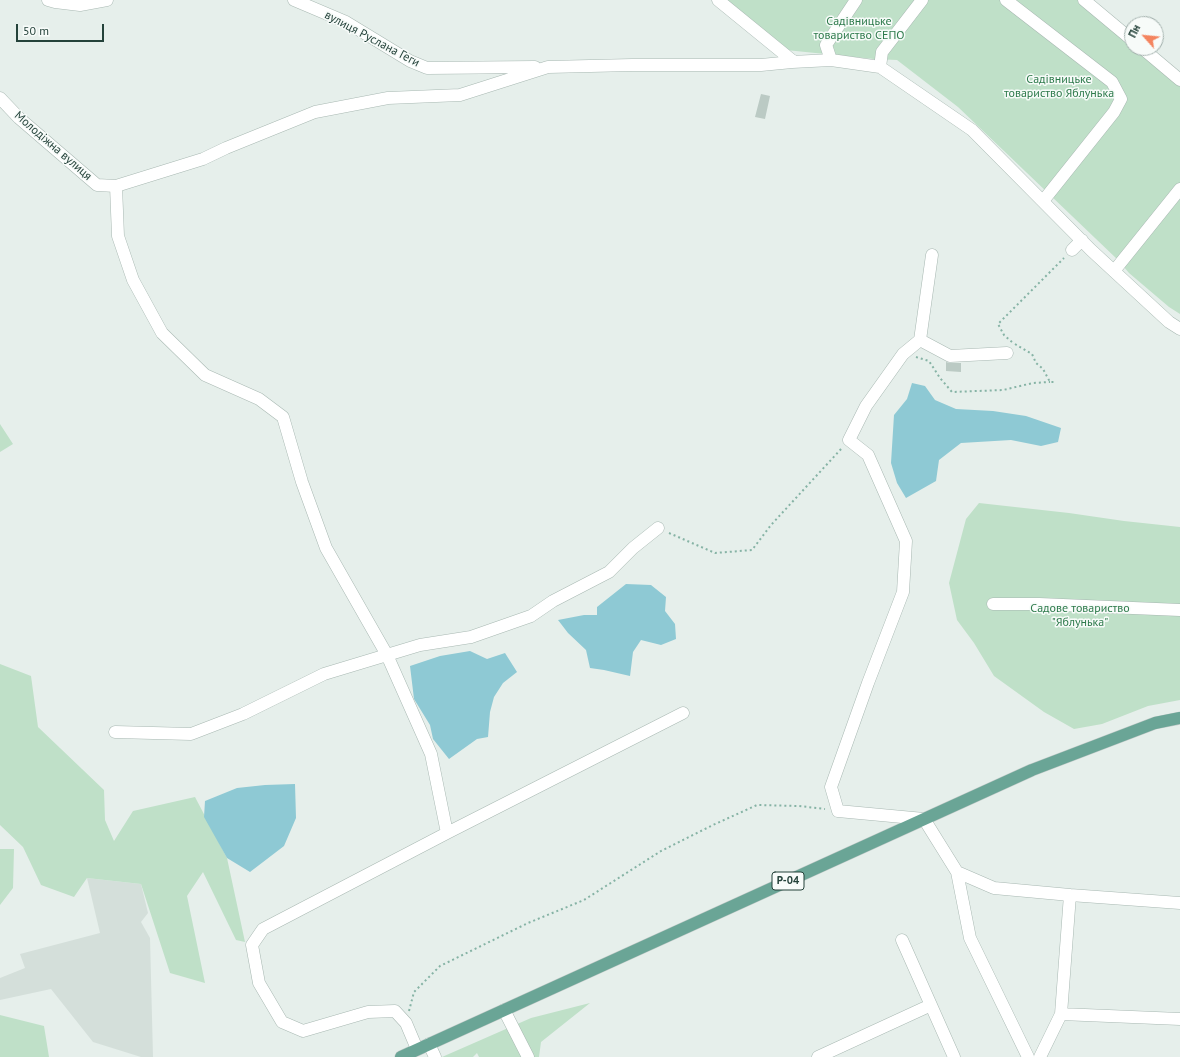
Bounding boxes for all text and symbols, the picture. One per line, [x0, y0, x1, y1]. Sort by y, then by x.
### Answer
street label: вулиця Руслана Геги [322, 8, 422, 70]
park label: Садівницьке товариство СЕПО [813, 15, 905, 43]
scale bar [18, 16, 106, 42]
north arrow [1124, 16, 1164, 56]
text: Пн [1125, 22, 1143, 40]
text: 50 m [23, 23, 49, 38]
park label: Садівницьке товариство Яблунька [1004, 73, 1114, 101]
street label: Молодіжна вулиця [11, 108, 95, 184]
park label: Садове товариство "Яблунька" [1030, 602, 1130, 630]
road number: Р-04 [772, 872, 804, 890]

